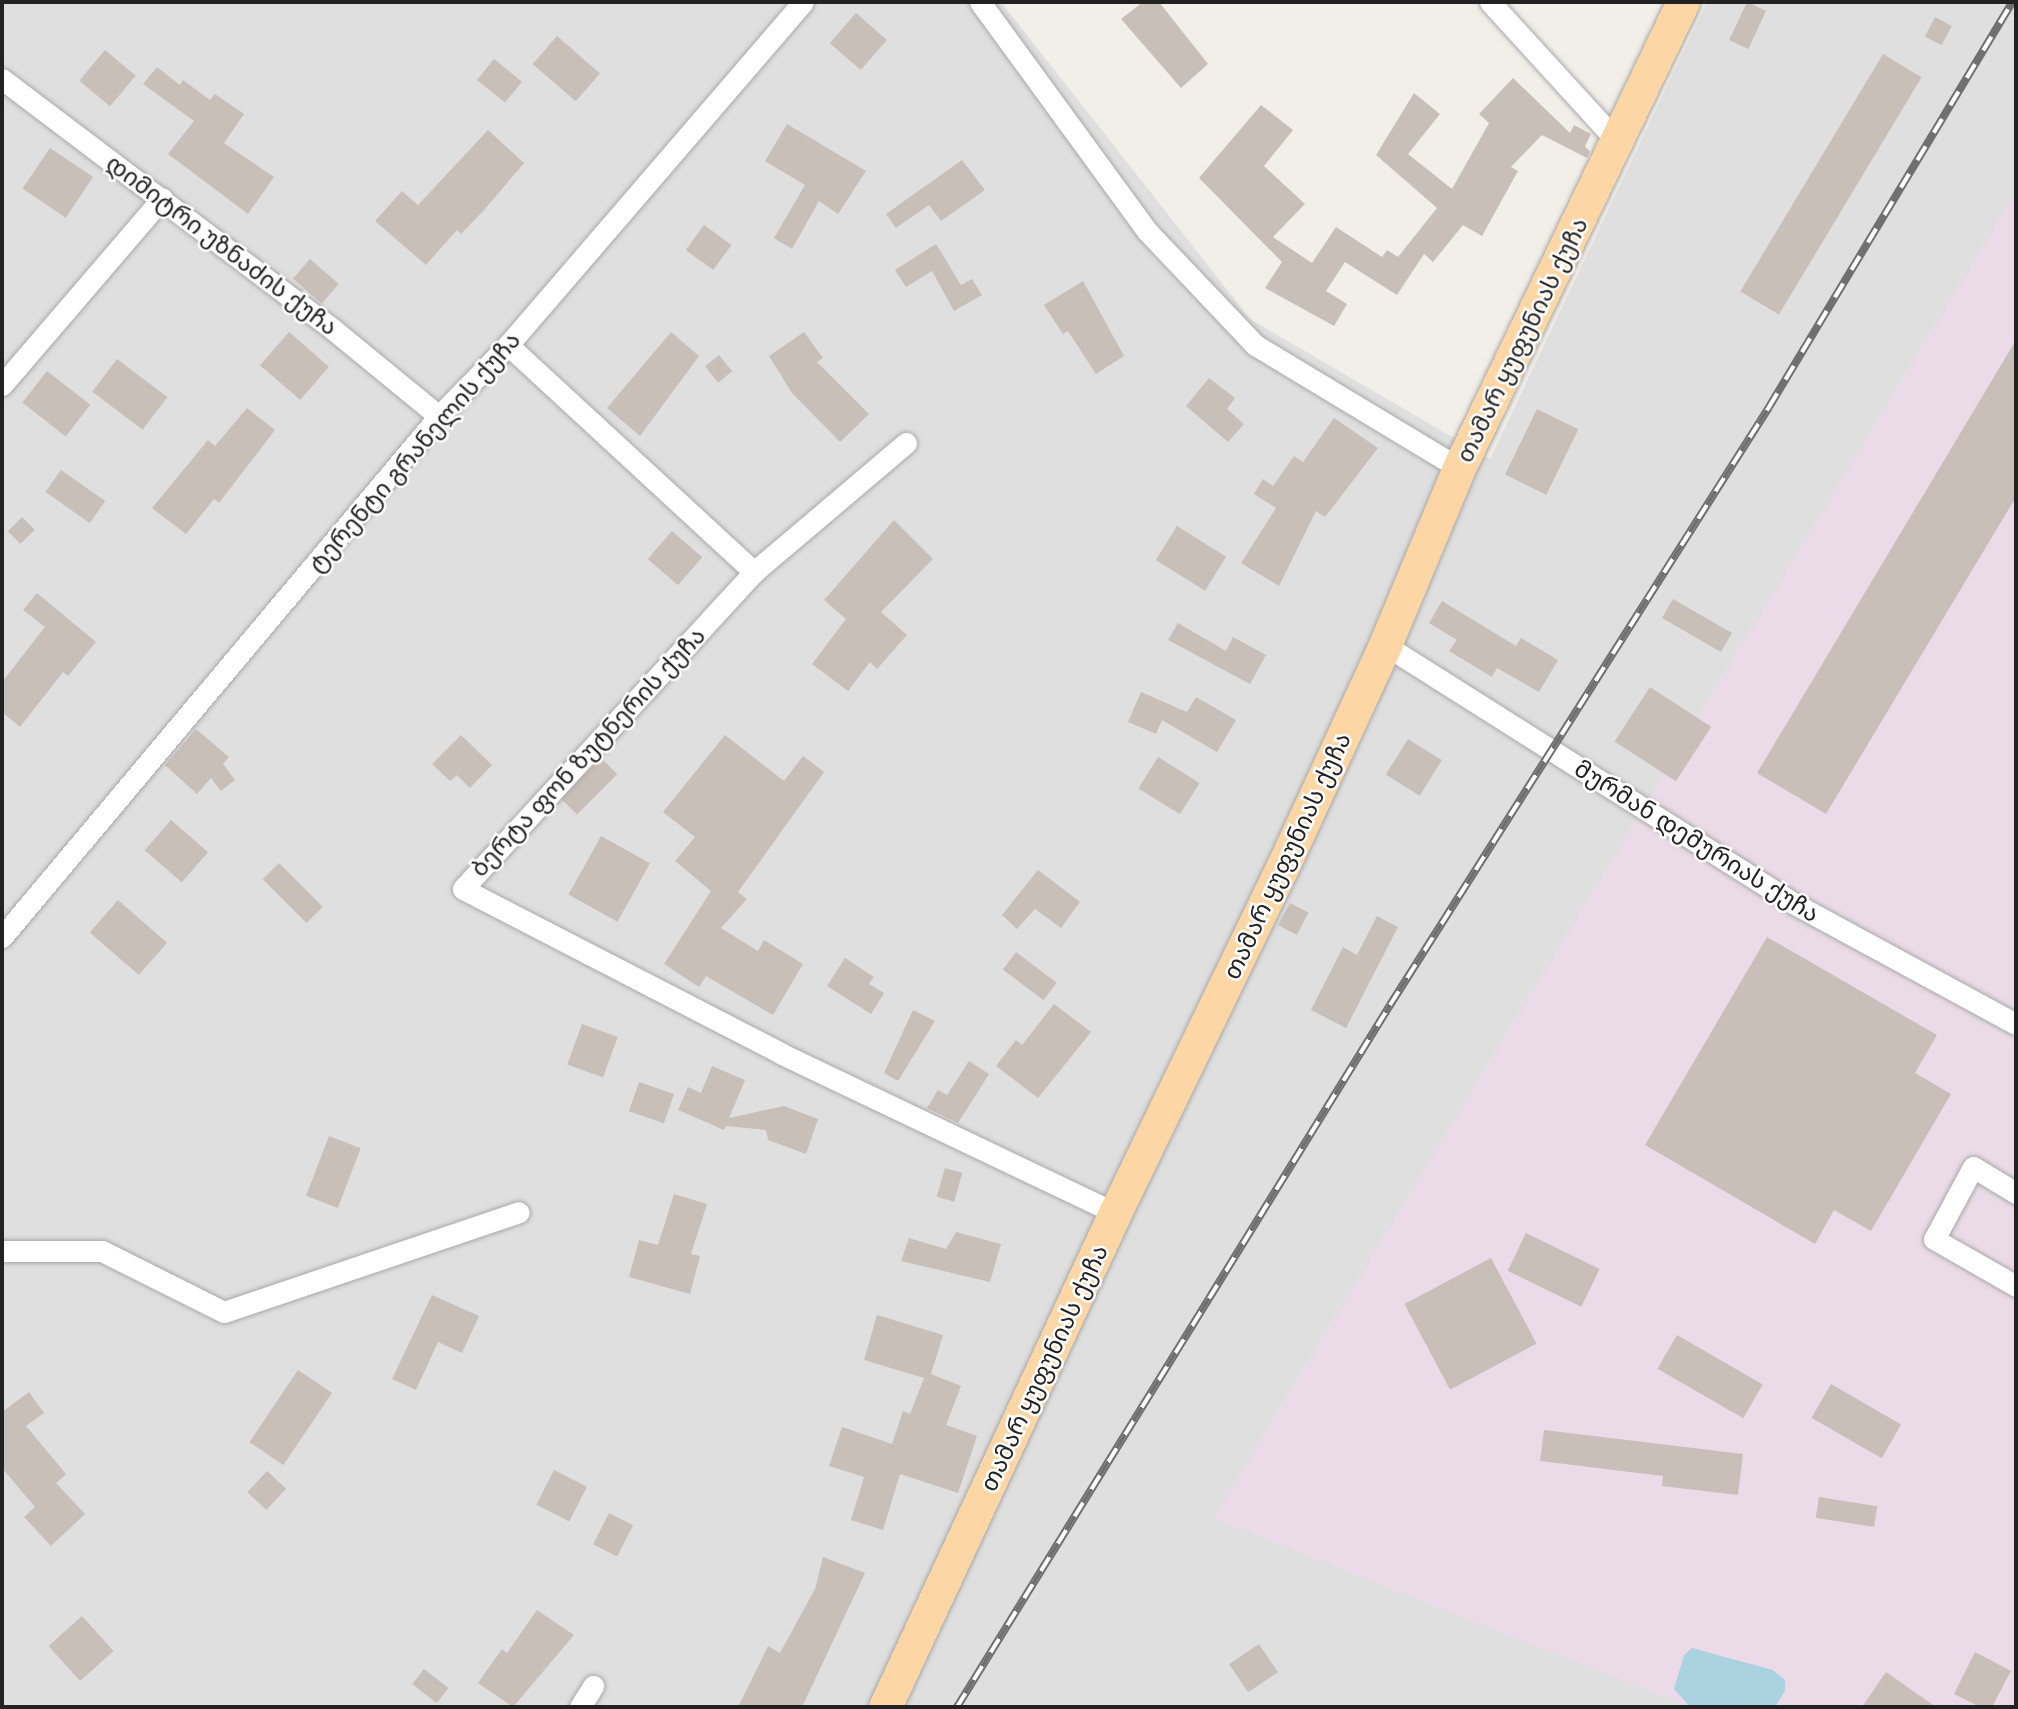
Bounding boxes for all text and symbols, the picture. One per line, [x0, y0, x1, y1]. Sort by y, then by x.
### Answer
street label: დიმიტრი უზნაძის ქუჩა [101, 149, 343, 341]
street label: თამარ ყუფუნიას ქუჩა [1450, 213, 1594, 467]
street label: ტერენტი გრანელის ქუჩა [302, 326, 526, 578]
street label: ბერტა ფონ ზუტნერის ქუჩა [465, 621, 711, 883]
street label: თამარ ყუფუნიას ქუჩა [1217, 728, 1357, 984]
street label: მურმან დემურიას ქუჩა [1569, 754, 1825, 928]
street label: თამარ ყუფუნიას ქუჩა [974, 1240, 1114, 1496]

